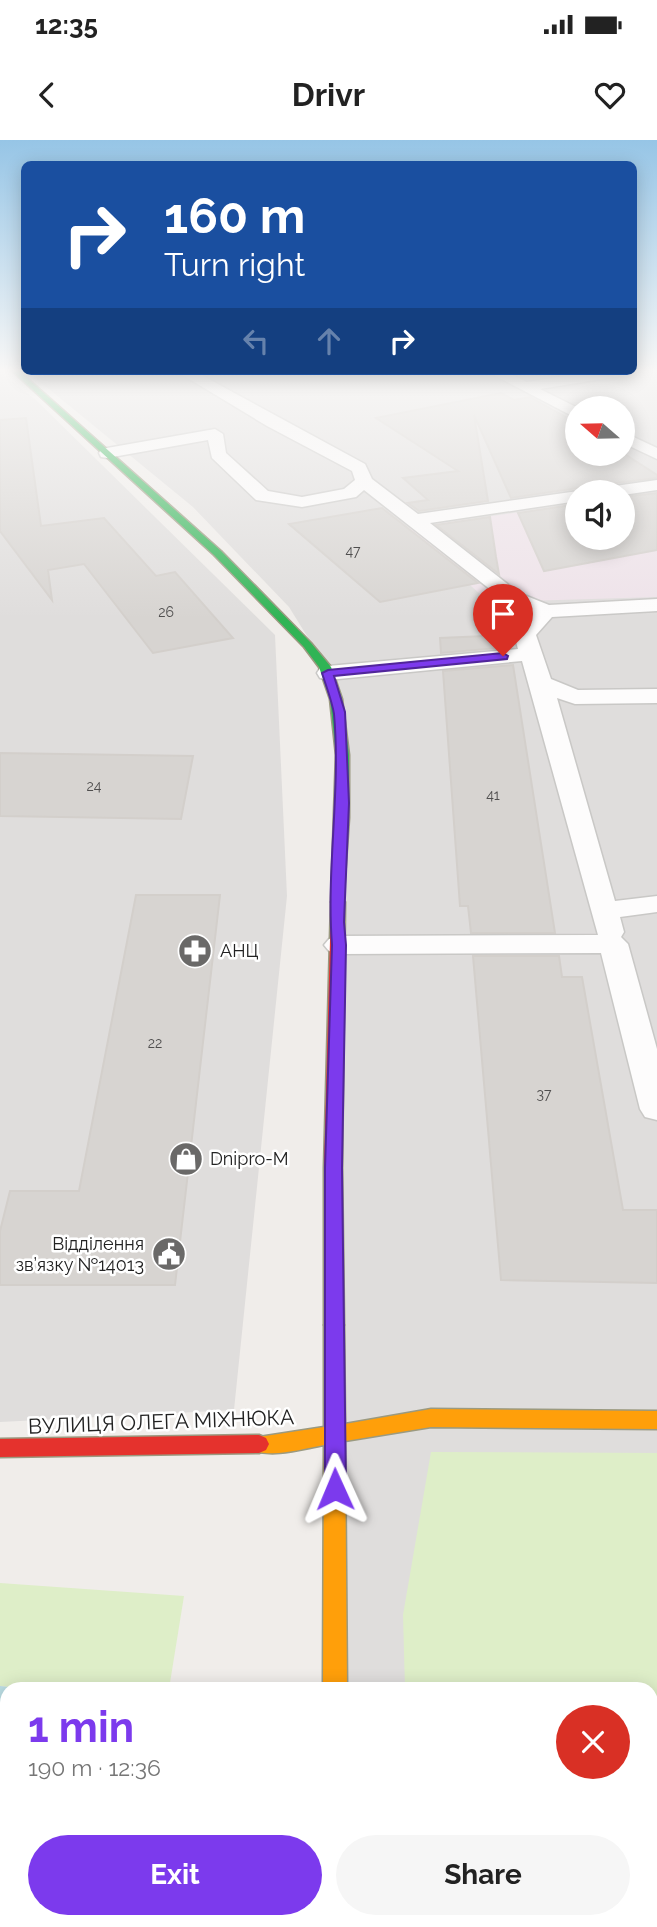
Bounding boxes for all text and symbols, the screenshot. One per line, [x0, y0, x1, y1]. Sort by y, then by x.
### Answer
text: 12:35 [35, 10, 98, 40]
icon: back [28, 76, 66, 114]
text: Drivr [292, 76, 365, 113]
icon: heart [591, 76, 629, 114]
text: 160 m [164, 187, 305, 244]
icon: right [49, 189, 140, 280]
text: Turn right [164, 246, 305, 283]
icon: left [237, 322, 275, 360]
icon: ahead [310, 322, 348, 360]
icon: right [383, 322, 421, 360]
north arrow [565, 396, 635, 466]
map controls [565, 396, 635, 550]
button: sound [565, 480, 635, 550]
house number: 47 [345, 543, 361, 559]
pin [473, 584, 533, 656]
icon: arrive [484, 595, 522, 633]
house number: 26 [158, 604, 174, 620]
house number: 24 [87, 778, 102, 794]
house number: 41 [486, 787, 500, 803]
pharmacy icon: АНЦ [176, 932, 214, 970]
place label: АНЦ [220, 940, 259, 961]
house number: 22 [148, 1035, 162, 1051]
house number: 37 [537, 1086, 552, 1102]
shop icon: Dnipro-M [167, 1140, 205, 1178]
place label: Dnipro-M [210, 1148, 289, 1169]
place label: Відділення зв’язку №14013 [16, 1233, 144, 1275]
public building icon: Відділення зв’язку №14013 [150, 1235, 188, 1273]
street label: ВУЛИЦЯ ОЛЕГА МІХНЮКА [27, 1404, 295, 1439]
position arrow [298, 1452, 372, 1526]
text: 1 min [28, 1703, 134, 1752]
button: close [556, 1705, 630, 1779]
text: 190 m · 12:36 [28, 1754, 161, 1781]
button: Exit [28, 1835, 322, 1915]
button: Share [336, 1835, 630, 1915]

